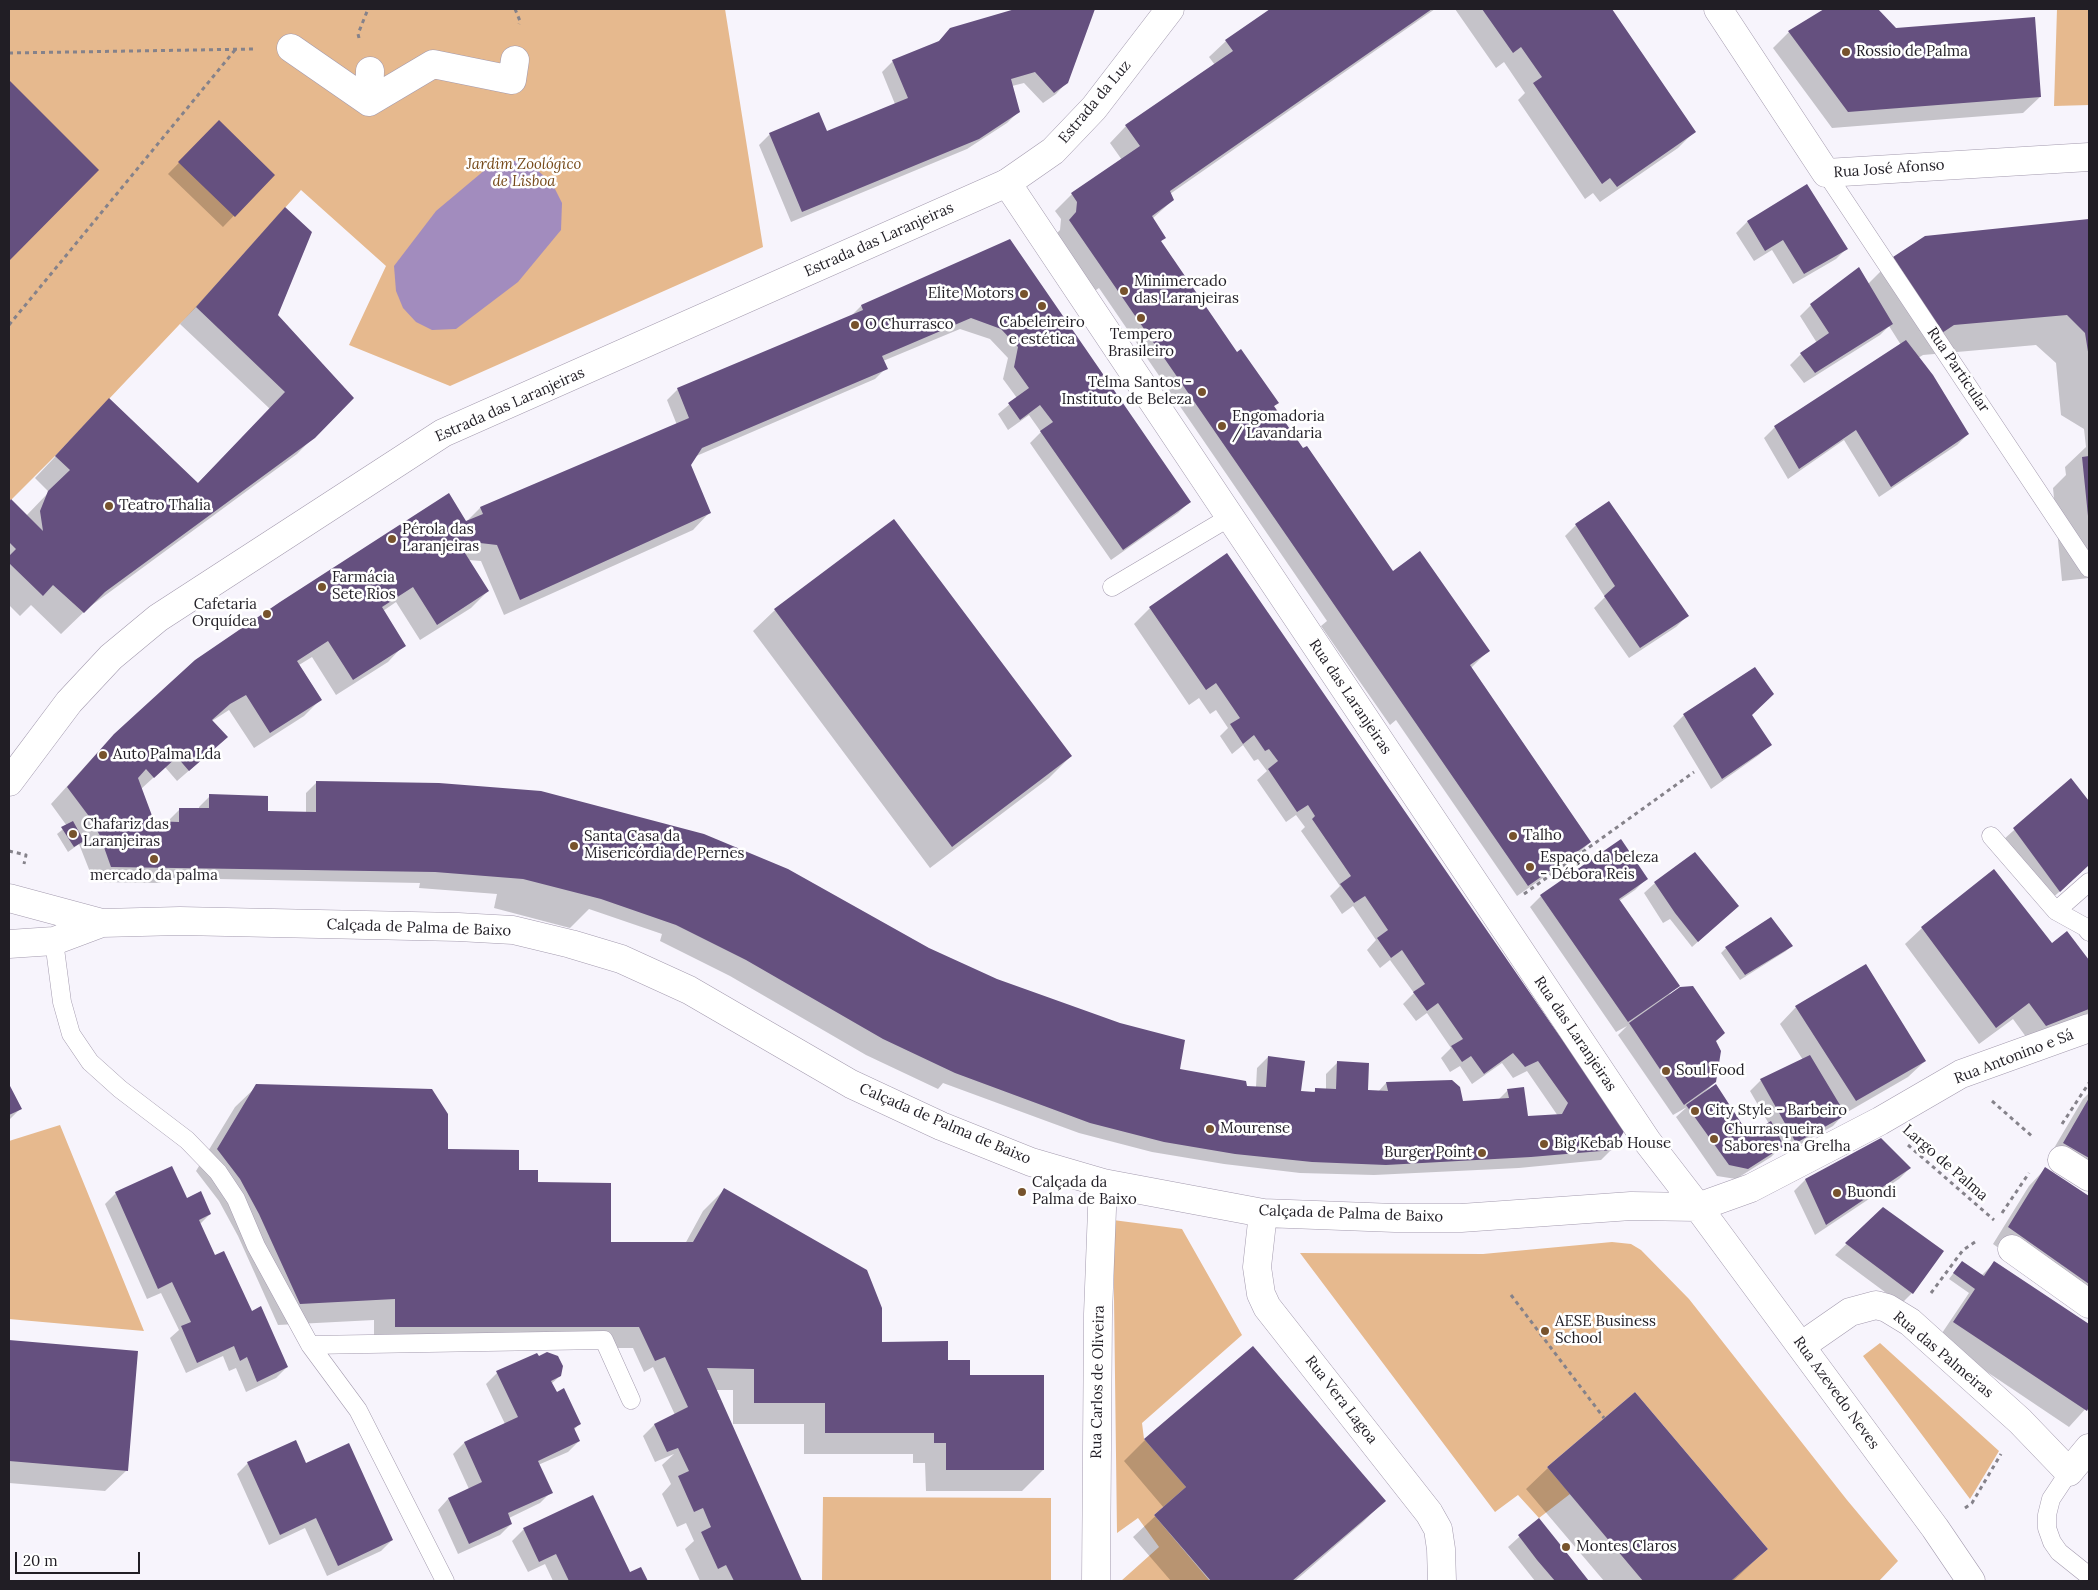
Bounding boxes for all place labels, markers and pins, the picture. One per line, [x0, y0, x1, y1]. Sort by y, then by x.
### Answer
place label: Rossio de Palma [1856, 43, 1968, 61]
marker: Rossio de Palma [1840, 46, 1852, 58]
place label: Minimercado das Laranjeiras [1134, 273, 1239, 308]
place label: Elite Motors [928, 285, 1014, 303]
marker: Minimercado das Laranjeiras [1118, 285, 1130, 297]
marker: Elite Motors [1018, 288, 1030, 300]
marker: Cabeleireiro e estética [1036, 300, 1048, 312]
marker: Tempero Brasileiro [1135, 312, 1147, 324]
place label: Cabeleireiro e estética [999, 314, 1085, 349]
place label: O Churrasco [865, 316, 954, 334]
marker: O Churrasco [849, 319, 861, 331]
place label: Tempero Brasileiro [1108, 326, 1174, 361]
place label: Telma Santos - Instituto de Beleza [1061, 374, 1192, 409]
marker: Telma Santos - Instituto de Beleza [1196, 386, 1208, 398]
place label: Engomadoria / Lavandaria [1232, 408, 1325, 443]
marker: Engomadoria / Lavandaria [1216, 420, 1228, 432]
place label: Teatro Thalia [119, 497, 211, 515]
marker: Teatro Thalia [103, 500, 115, 512]
place label: Pérola das Laranjeiras [402, 521, 479, 556]
marker: Pérola das Laranjeiras [386, 533, 398, 545]
place label: Farmácia Sete Rios [332, 569, 396, 604]
marker: Farmácia Sete Rios [316, 581, 328, 593]
place label: Cafetaria Orquídea [192, 596, 257, 631]
marker: Cafetaria Orquídea [261, 608, 273, 620]
place label: Auto Palma Lda [113, 746, 221, 764]
marker: Auto Palma Lda [97, 749, 109, 761]
place label: Chafariz das Laranjeiras [83, 816, 169, 851]
place label: Talho [1523, 827, 1562, 845]
marker: Chafariz das Laranjeiras [67, 828, 79, 840]
place label: Santa Casa da Misericórdia de Pernes [584, 828, 744, 863]
marker: Talho [1507, 830, 1519, 842]
marker: Santa Casa da Misericórdia de Pernes [568, 840, 580, 852]
place label: Espaço da beleza - Débora Reis [1540, 849, 1659, 884]
marker: mercado da palma [148, 853, 160, 865]
marker: Espaço da beleza - Débora Reis [1524, 861, 1536, 873]
place label: mercado da palma [90, 867, 218, 885]
place label: Soul Food [1676, 1062, 1745, 1080]
marker: Soul Food [1660, 1065, 1672, 1077]
place label: City Style - Barbeiro [1705, 1102, 1847, 1120]
marker: City Style - Barbeiro [1689, 1105, 1701, 1117]
place label: Mourense [1220, 1120, 1290, 1138]
place label: Churrasqueira Sabores na Grelha [1724, 1121, 1851, 1156]
marker: Mourense [1204, 1123, 1216, 1135]
marker: Churrasqueira Sabores na Grelha [1708, 1133, 1720, 1145]
place label: Big Kebab House [1554, 1135, 1671, 1153]
marker: Big Kebab House [1538, 1138, 1550, 1150]
place label: Burger Point [1384, 1144, 1472, 1162]
marker: Burger Point [1476, 1147, 1488, 1159]
place label: Calçada da Palma de Baixo [1032, 1174, 1137, 1209]
place label: Buondi [1847, 1184, 1896, 1202]
marker: Calçada da Palma de Baixo [1016, 1186, 1028, 1198]
marker: Buondi [1831, 1187, 1843, 1199]
place label: AESE Business School [1555, 1313, 1656, 1348]
marker: AESE Business School [1539, 1325, 1551, 1337]
place label: Montes Claros [1576, 1538, 1677, 1556]
marker: Montes Claros [1560, 1541, 1572, 1553]

